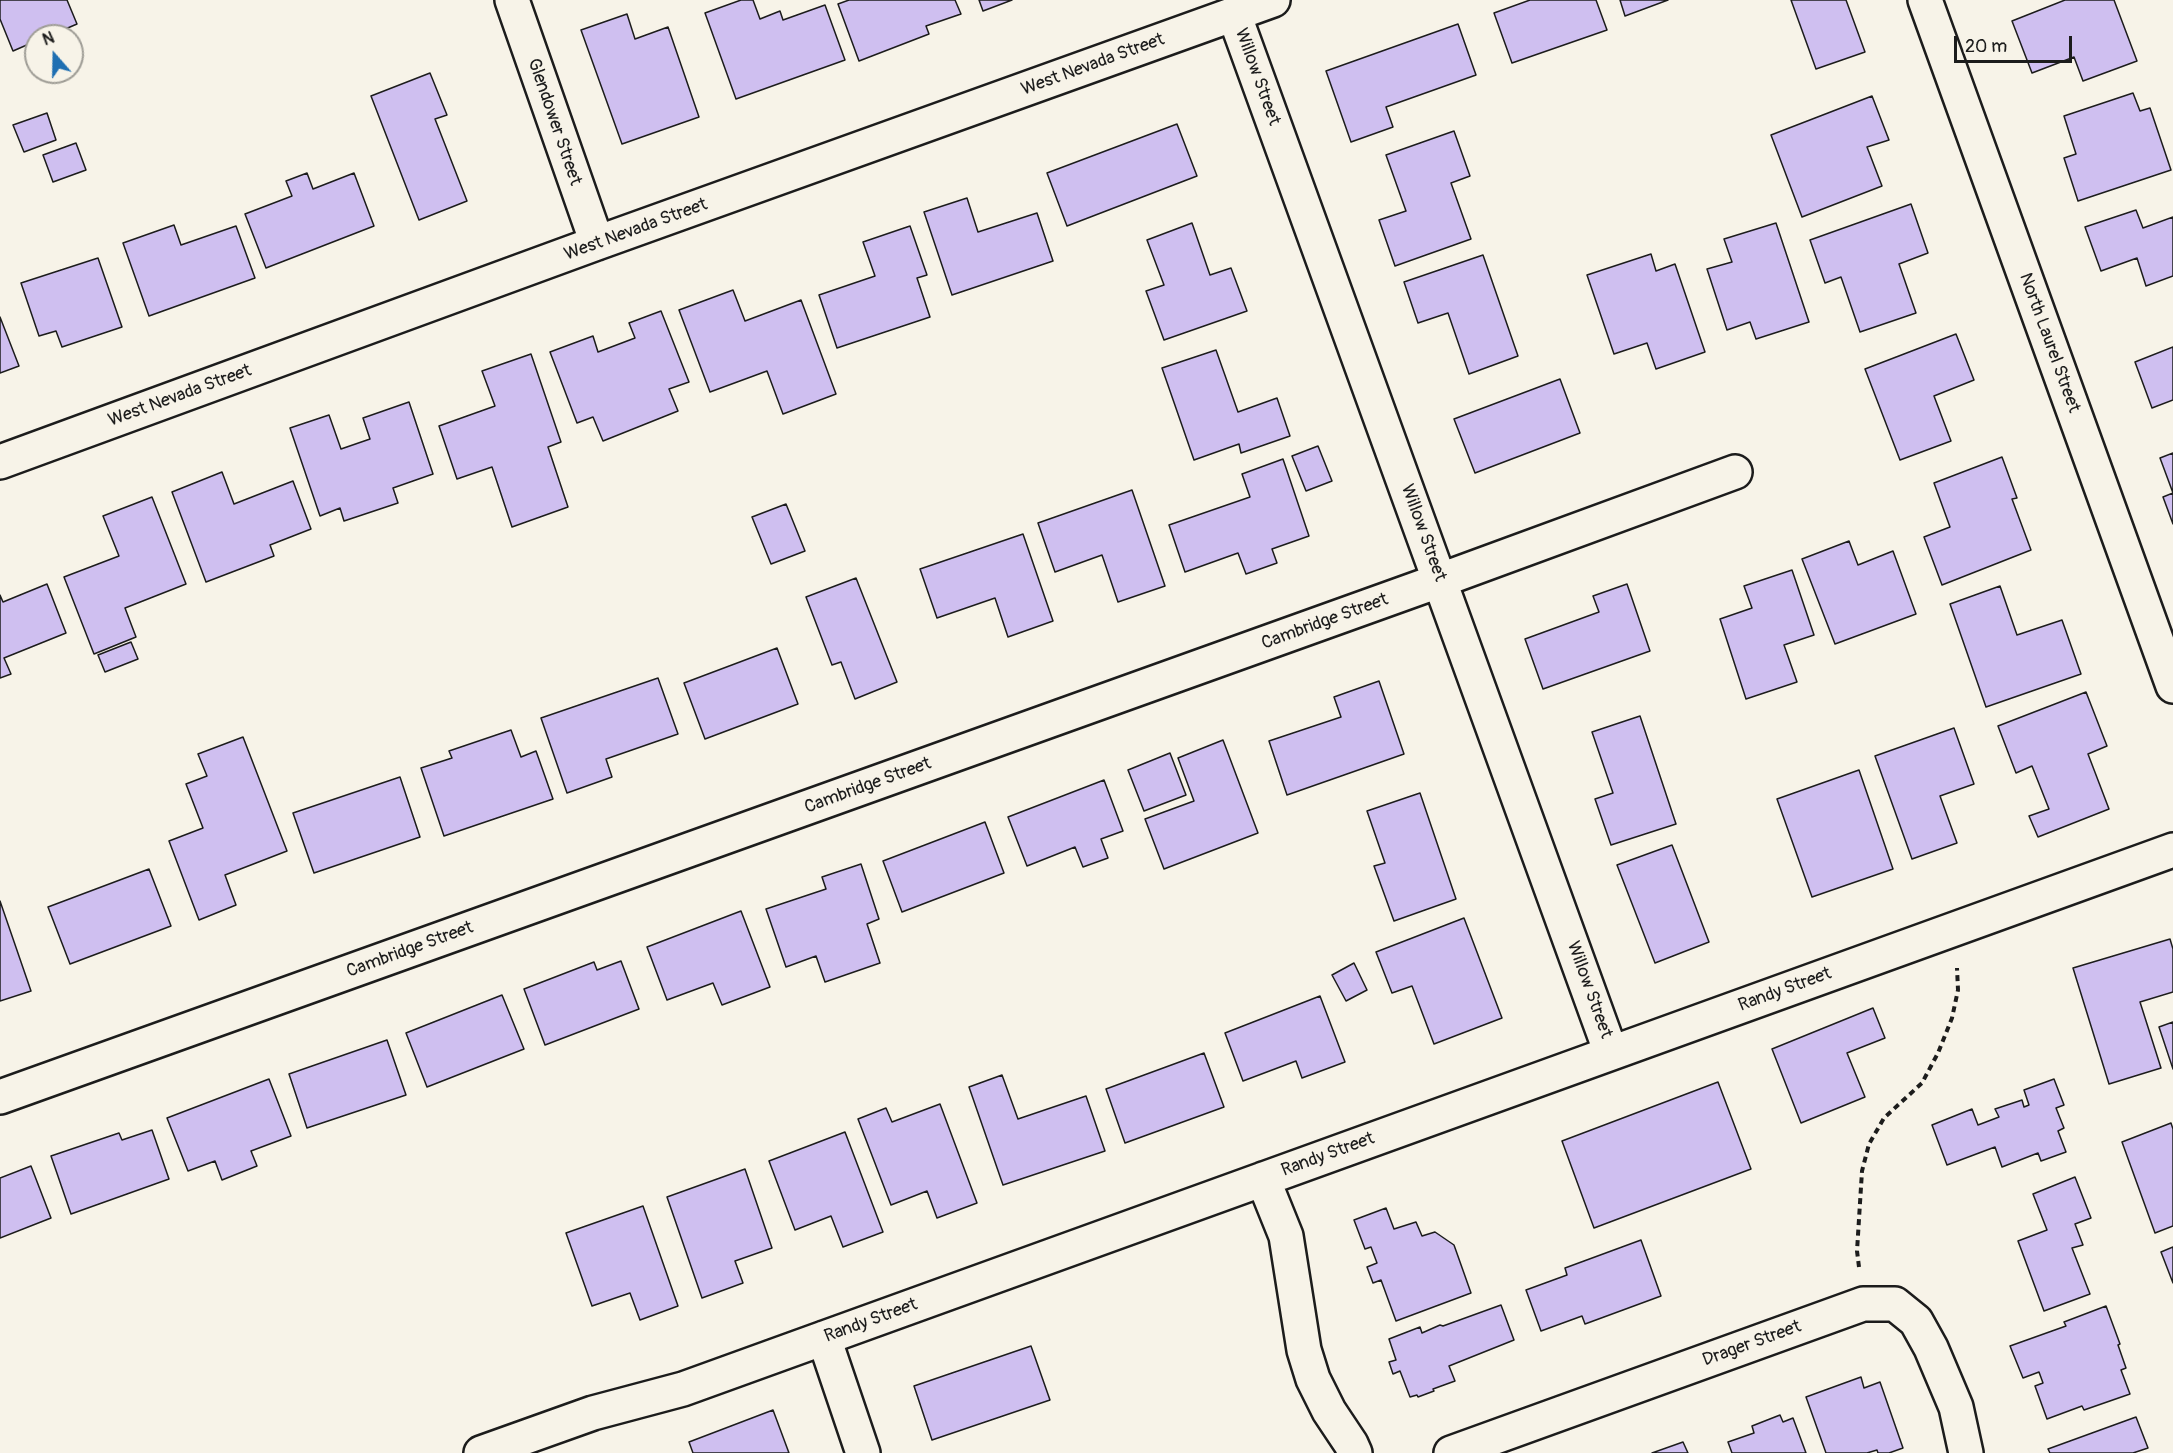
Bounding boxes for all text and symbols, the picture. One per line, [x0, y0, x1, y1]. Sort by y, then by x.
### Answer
north arrow [24, 24, 84, 84]
scale bar [1957, 24, 2076, 62]
street label: Willow Street [1229, 26, 1285, 128]
text: N [40, 28, 57, 50]
street label: West Nevada Street [1018, 29, 1168, 101]
text: 20 m [1965, 35, 2007, 58]
street label: Glendower Street [522, 56, 586, 188]
street label: West Nevada Street [561, 194, 711, 266]
street label: North Laurel Street [2014, 270, 2084, 416]
street label: West Nevada Street [105, 360, 255, 432]
street label: Willow Street [1395, 482, 1451, 584]
street label: Cambridge Street [1259, 589, 1391, 655]
street label: Cambridge Street [802, 753, 934, 819]
street label: Cambridge Street [344, 917, 476, 983]
street label: Willow Street [1561, 939, 1617, 1041]
street label: Randy Street [1735, 963, 1835, 1017]
street label: Randy Street [1278, 1128, 1378, 1182]
street label: Randy Street [821, 1294, 921, 1348]
street label: Drager Street [1700, 1316, 1804, 1372]

